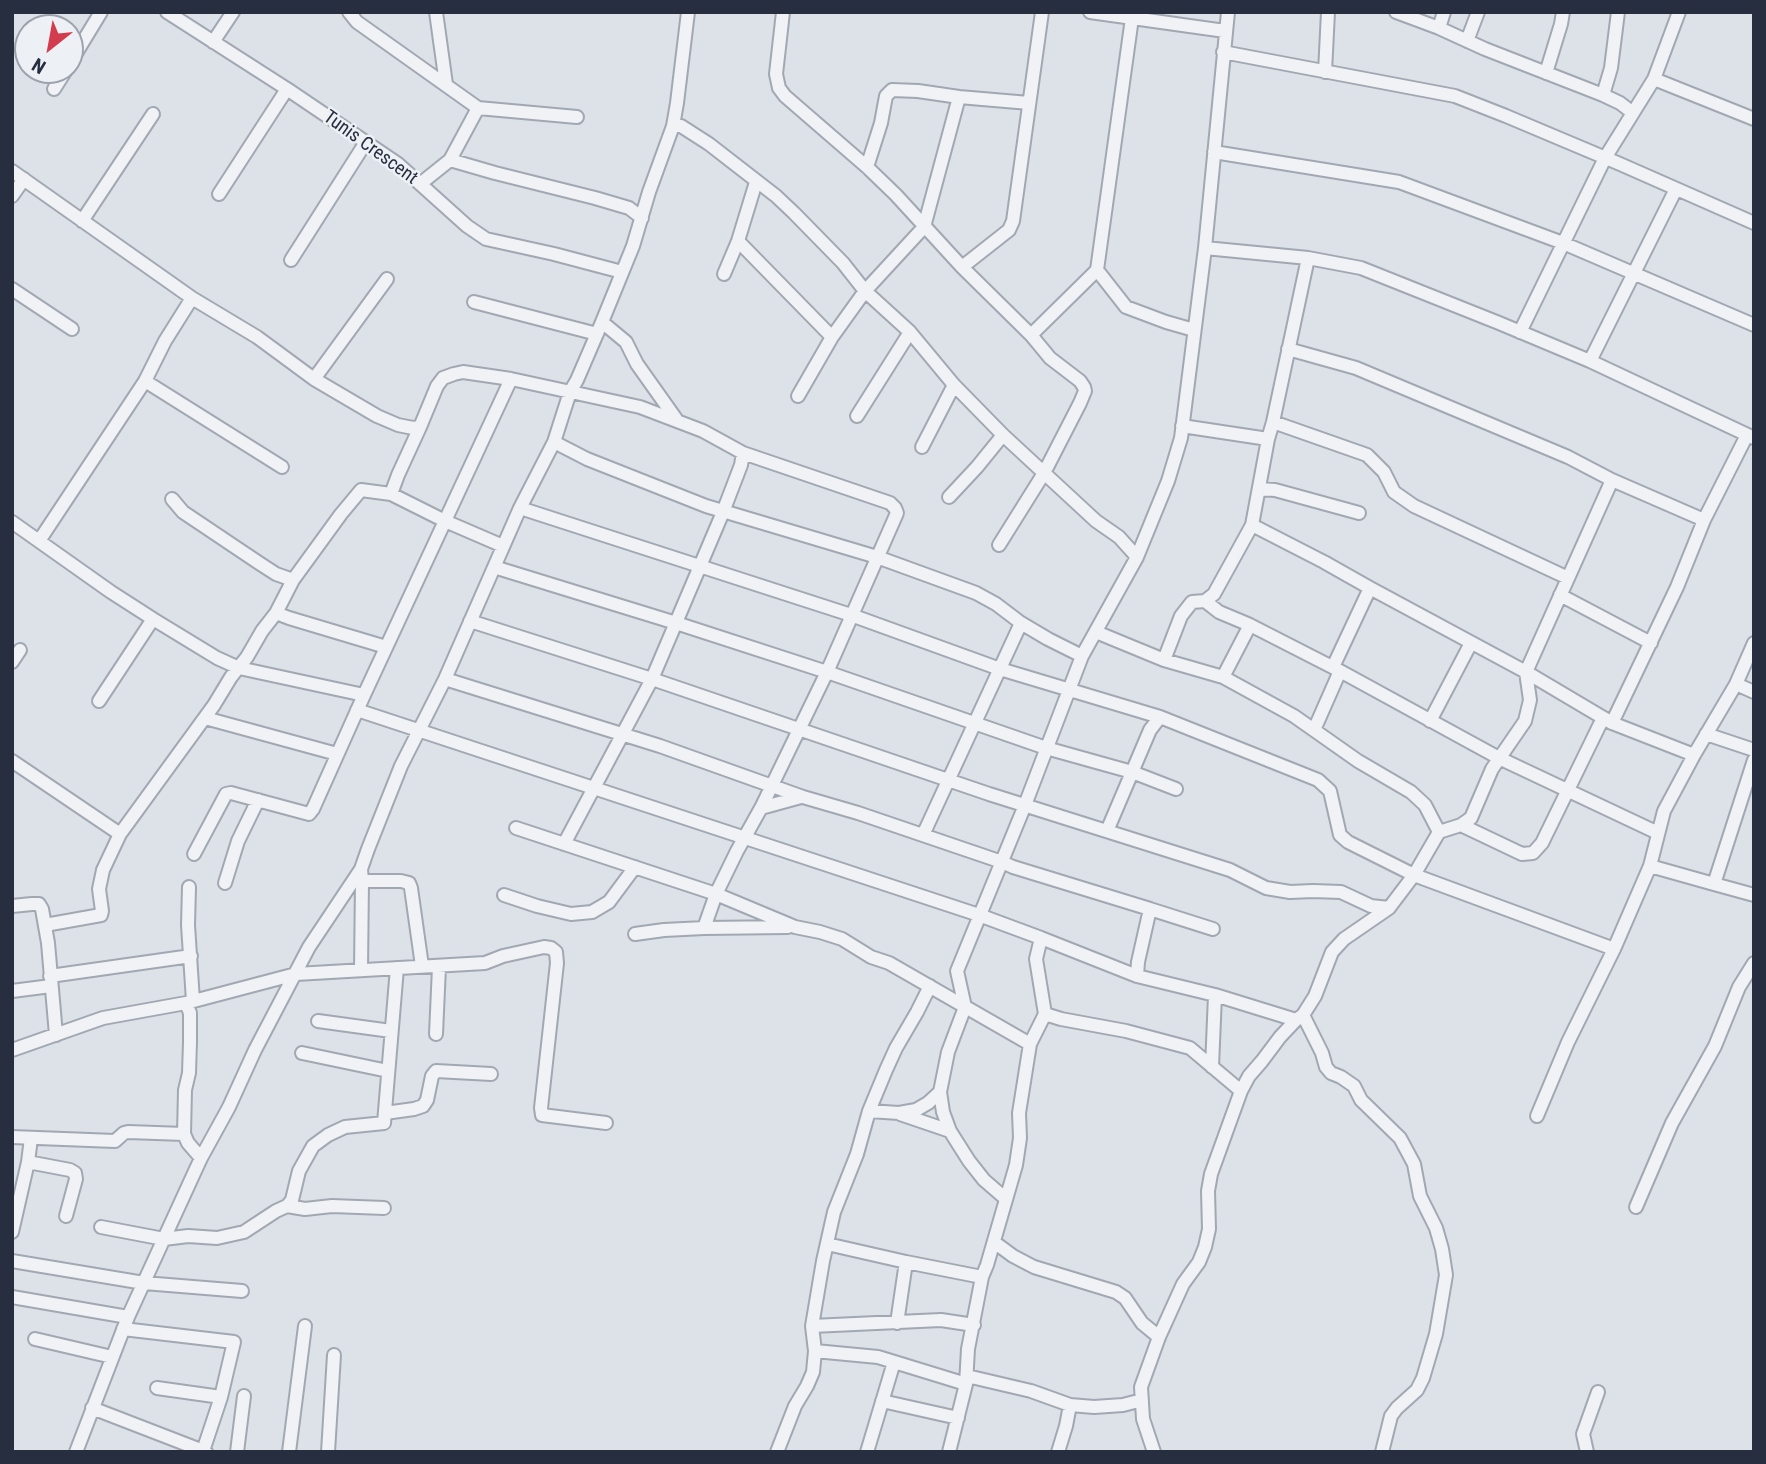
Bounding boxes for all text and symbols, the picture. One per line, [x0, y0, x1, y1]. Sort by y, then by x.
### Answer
north arrow [14, 14, 84, 84]
text: N [28, 53, 50, 79]
street label: Tunis Crescent [318, 106, 422, 190]

